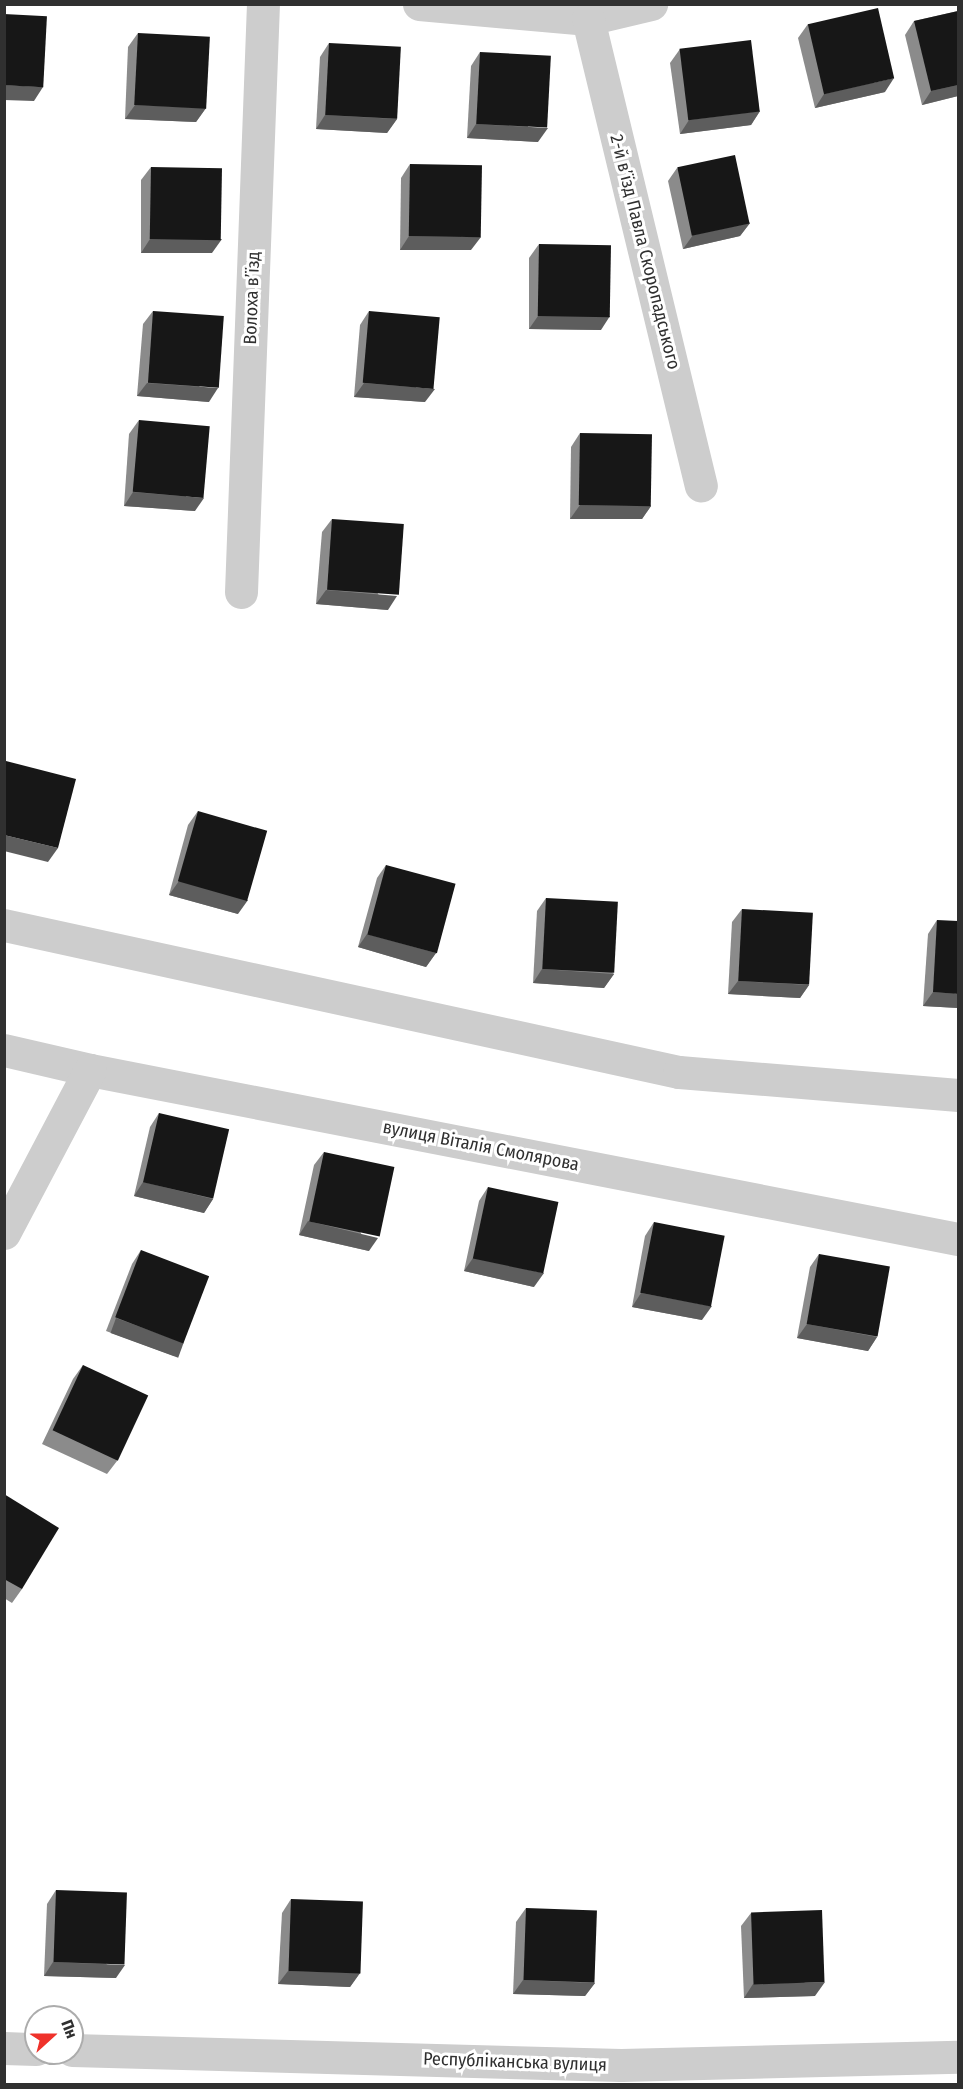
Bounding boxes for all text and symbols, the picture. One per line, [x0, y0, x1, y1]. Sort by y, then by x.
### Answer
street label: 2-й в’їзд Павла Скоропадського [605, 132, 685, 372]
street label: Волоха в’їзд [240, 251, 264, 345]
street label: вулиця Віталія Смолярова [381, 1116, 581, 1176]
north arrow [24, 2005, 84, 2065]
text: Пн [57, 2017, 82, 2041]
street label: Республіканська вулиця [423, 2048, 607, 2076]

